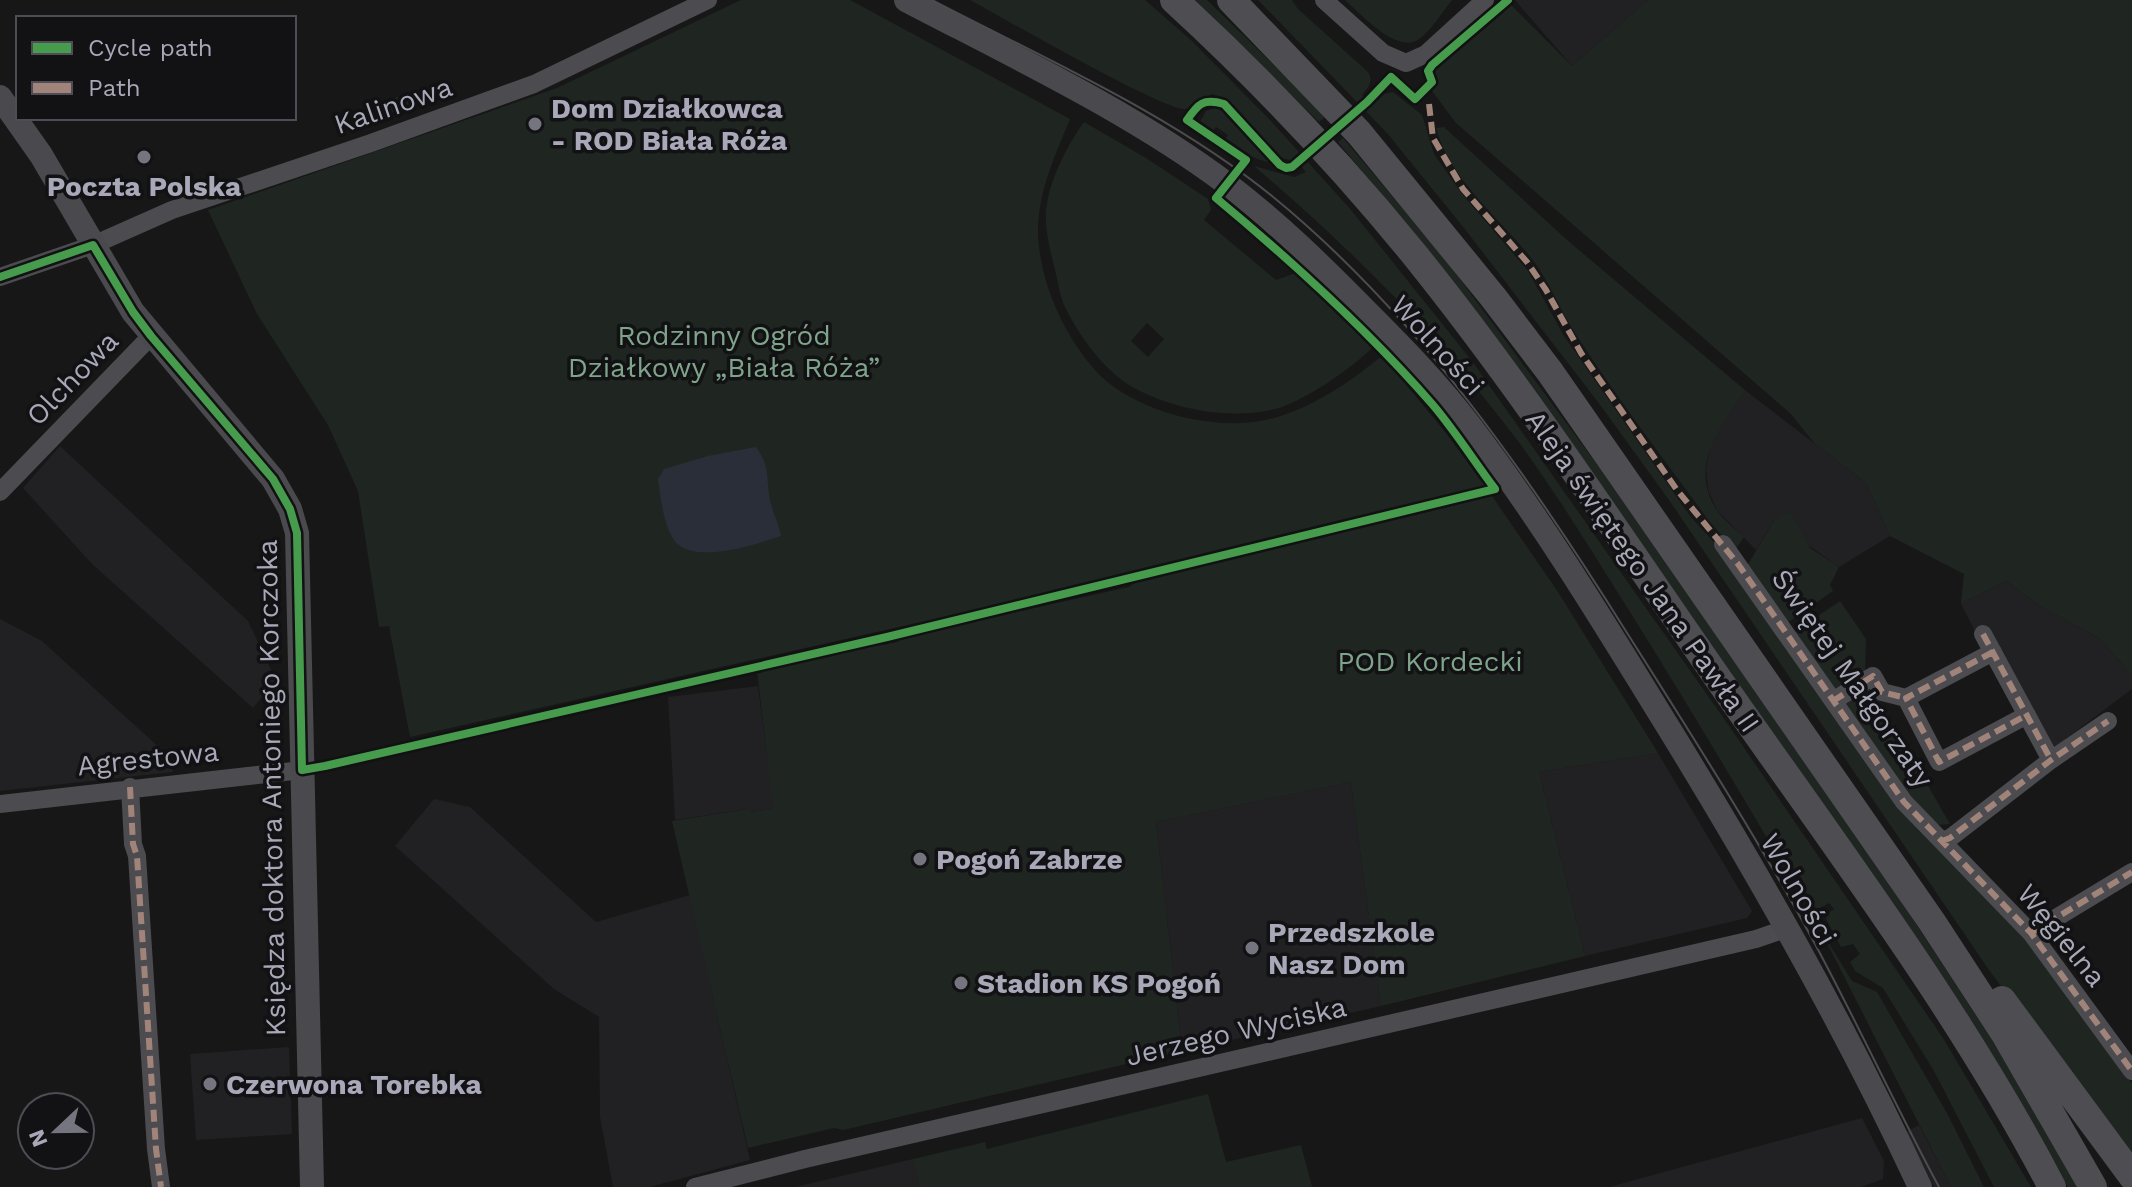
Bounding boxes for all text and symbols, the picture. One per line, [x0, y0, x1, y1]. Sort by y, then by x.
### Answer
legend [16, 16, 296, 120]
text: Cycle path [88, 34, 213, 62]
street label: Kalinowa [330, 70, 457, 141]
text: Path [88, 74, 141, 102]
place label: Dom Działkowca - ROD Biała Róża [551, 92, 788, 157]
marker: Dom Działkowca - ROD Biała Róża [526, 115, 544, 133]
marker: Poczta Polska [135, 148, 153, 166]
place label: Poczta Polska [47, 170, 242, 203]
street label: Wolności [1384, 288, 1491, 402]
park label: Rodzinny Ogród Działkowy „Biała Róża” [568, 319, 880, 384]
street label: Olchowa [20, 324, 125, 432]
street label: Aleja świętego Jana Pawła II [1519, 404, 1767, 738]
street label: Księdza doktora Antoniego Korczoka [251, 539, 292, 1037]
street label: Świętej Małgorzaty [1765, 563, 1941, 794]
park label: POD Kordecki [1337, 645, 1523, 678]
street label: Agrestowa [76, 735, 221, 782]
street label: Wolności [1753, 828, 1844, 951]
place label: Pogoń Zabrze [936, 843, 1123, 876]
marker: Pogoń Zabrze [911, 850, 929, 868]
street label: Węgielna [2010, 877, 2113, 993]
place label: Przedszkole Nasz Dom [1268, 916, 1435, 981]
marker: Przedszkole Nasz Dom [1243, 939, 1261, 957]
place label: Stadion KS Pogoń [977, 967, 1221, 1000]
marker: Stadion KS Pogoń [952, 974, 970, 992]
street label: Jerzego Wyciska [1123, 990, 1350, 1073]
place label: Czerwona Torebka [226, 1068, 483, 1101]
marker: Czerwona Torebka [201, 1075, 219, 1093]
north arrow [16, 1091, 96, 1171]
text: N [23, 1126, 53, 1151]

